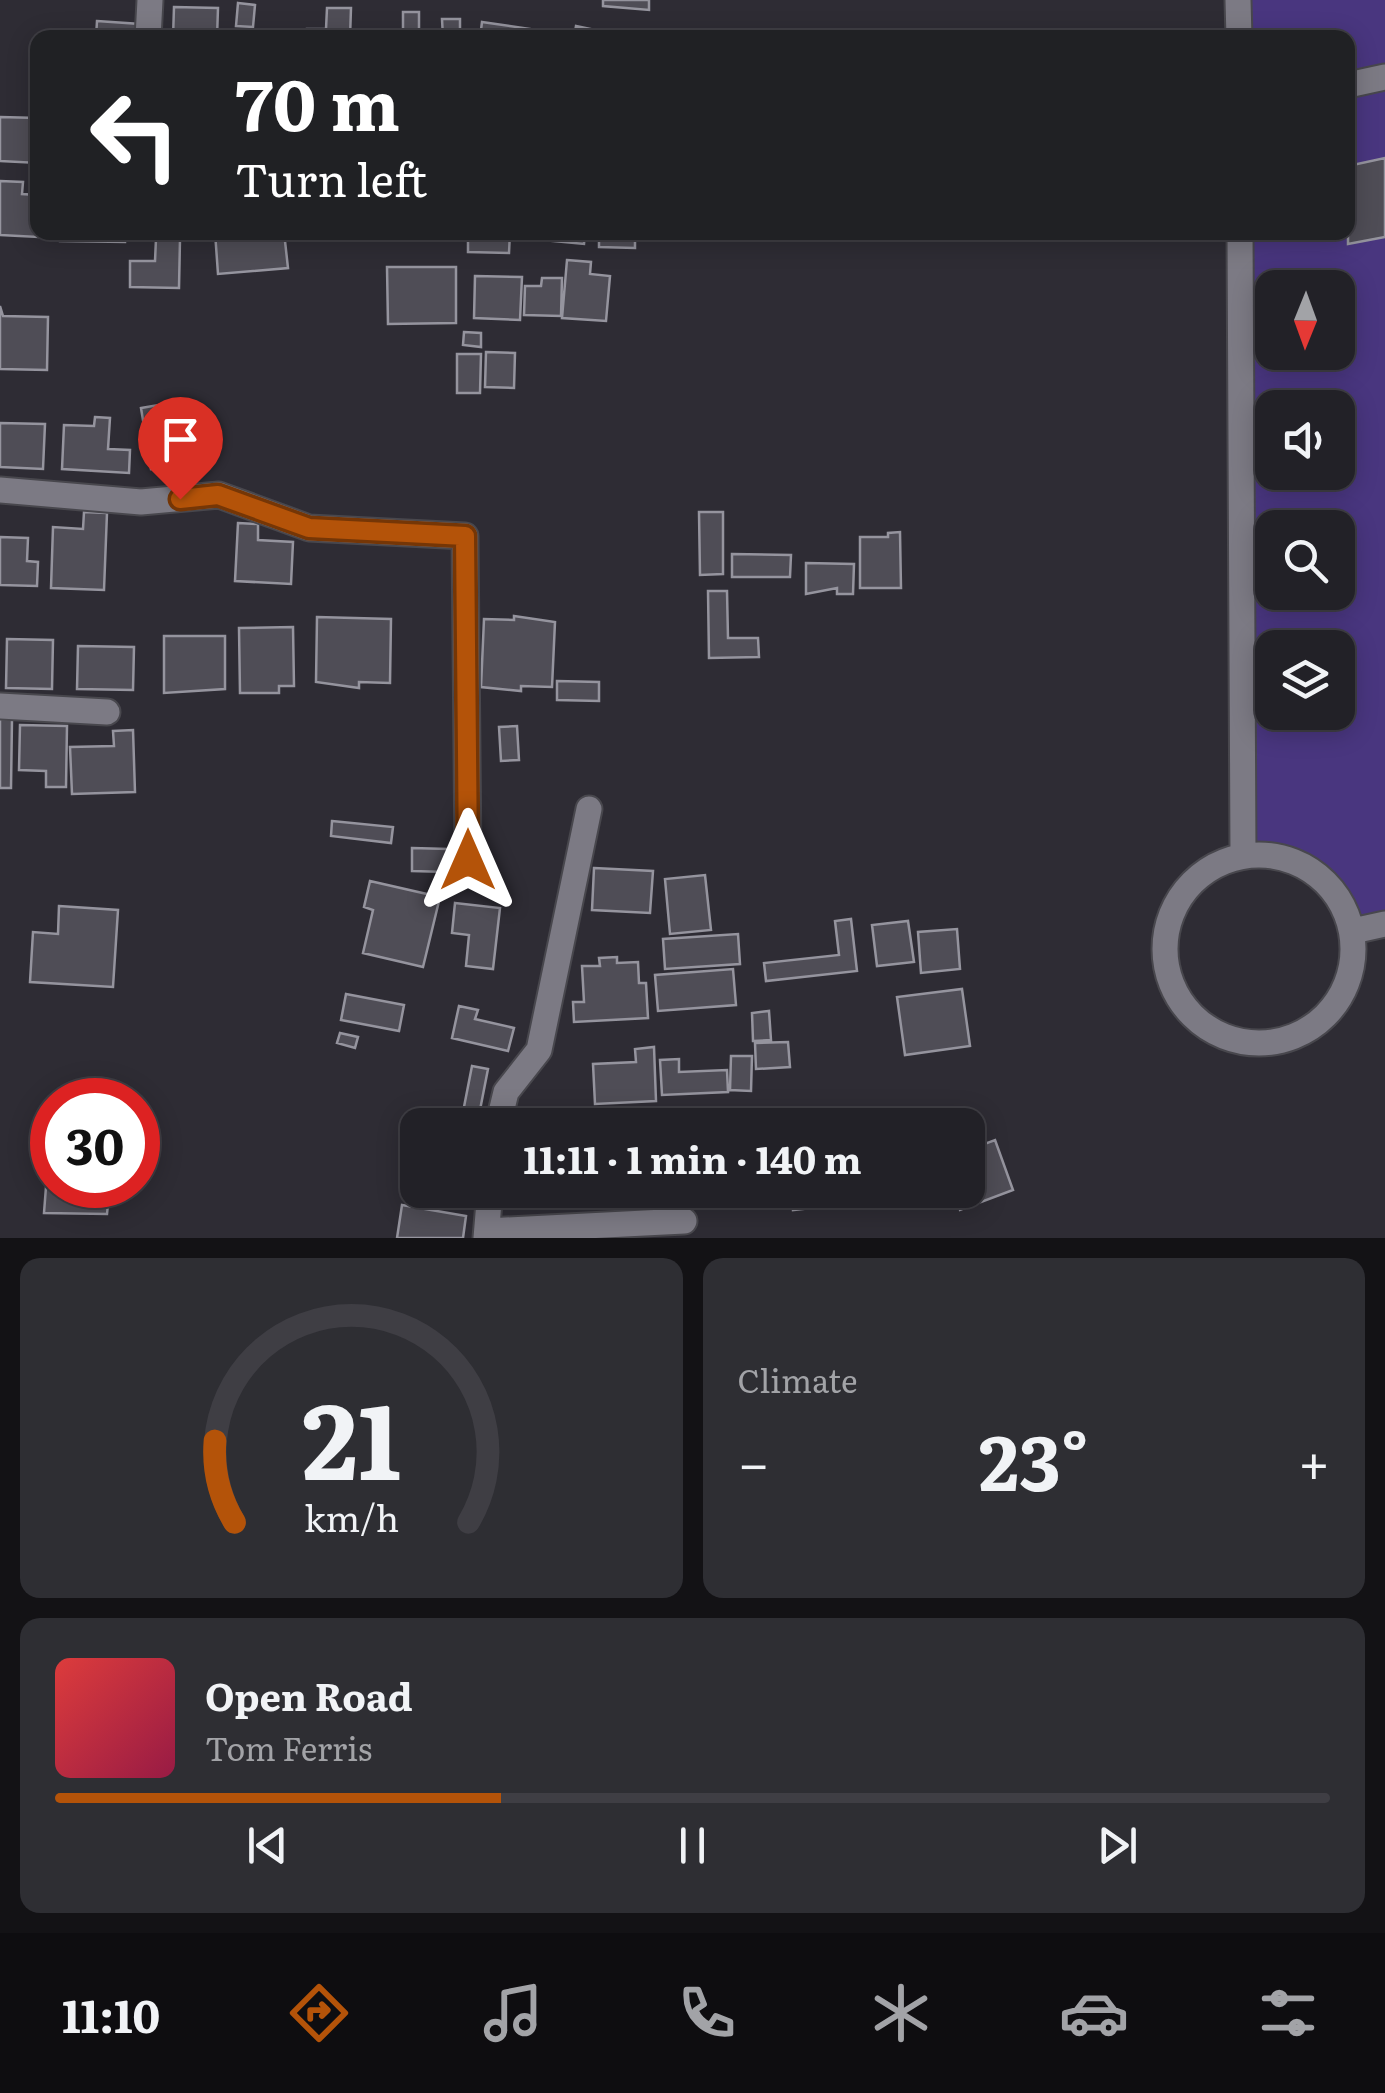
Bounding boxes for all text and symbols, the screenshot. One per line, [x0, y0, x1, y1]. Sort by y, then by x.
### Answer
text: 70 m [235, 49, 400, 153]
icon: left [70, 70, 200, 200]
text: Turn left [235, 144, 427, 211]
north arrow [1255, 270, 1355, 370]
map controls [1255, 270, 1355, 730]
button: sound [1255, 390, 1355, 490]
pin [138, 397, 223, 500]
icon: arrive [153, 412, 208, 467]
button: search [1255, 510, 1355, 610]
button: layers [1255, 630, 1355, 730]
position arrow [416, 808, 520, 912]
speed limit sign: 30 [30, 1078, 160, 1208]
text: 11:11 · 1 min · 140 m [523, 1129, 862, 1186]
text: Climate [738, 1355, 858, 1403]
text: 21 [302, 1358, 401, 1512]
text: 23° [979, 1403, 1089, 1514]
text: − [738, 1419, 770, 1501]
text: + [1298, 1419, 1330, 1501]
text: km/h [304, 1490, 399, 1543]
text: Open Road [205, 1666, 413, 1723]
text: Tom Ferris [205, 1723, 372, 1771]
icon: previous [240, 1818, 295, 1873]
icon: pause [665, 1818, 720, 1873]
icon: next [1090, 1818, 1145, 1873]
icon: directions [284, 1978, 354, 2048]
icon: music [478, 1978, 548, 2048]
icon: phone [672, 1978, 742, 2048]
icon: climate [866, 1978, 936, 2048]
icon: car [1059, 1978, 1129, 2048]
icon: filters [1253, 1978, 1323, 2048]
text: 11:10 [62, 1980, 160, 2047]

